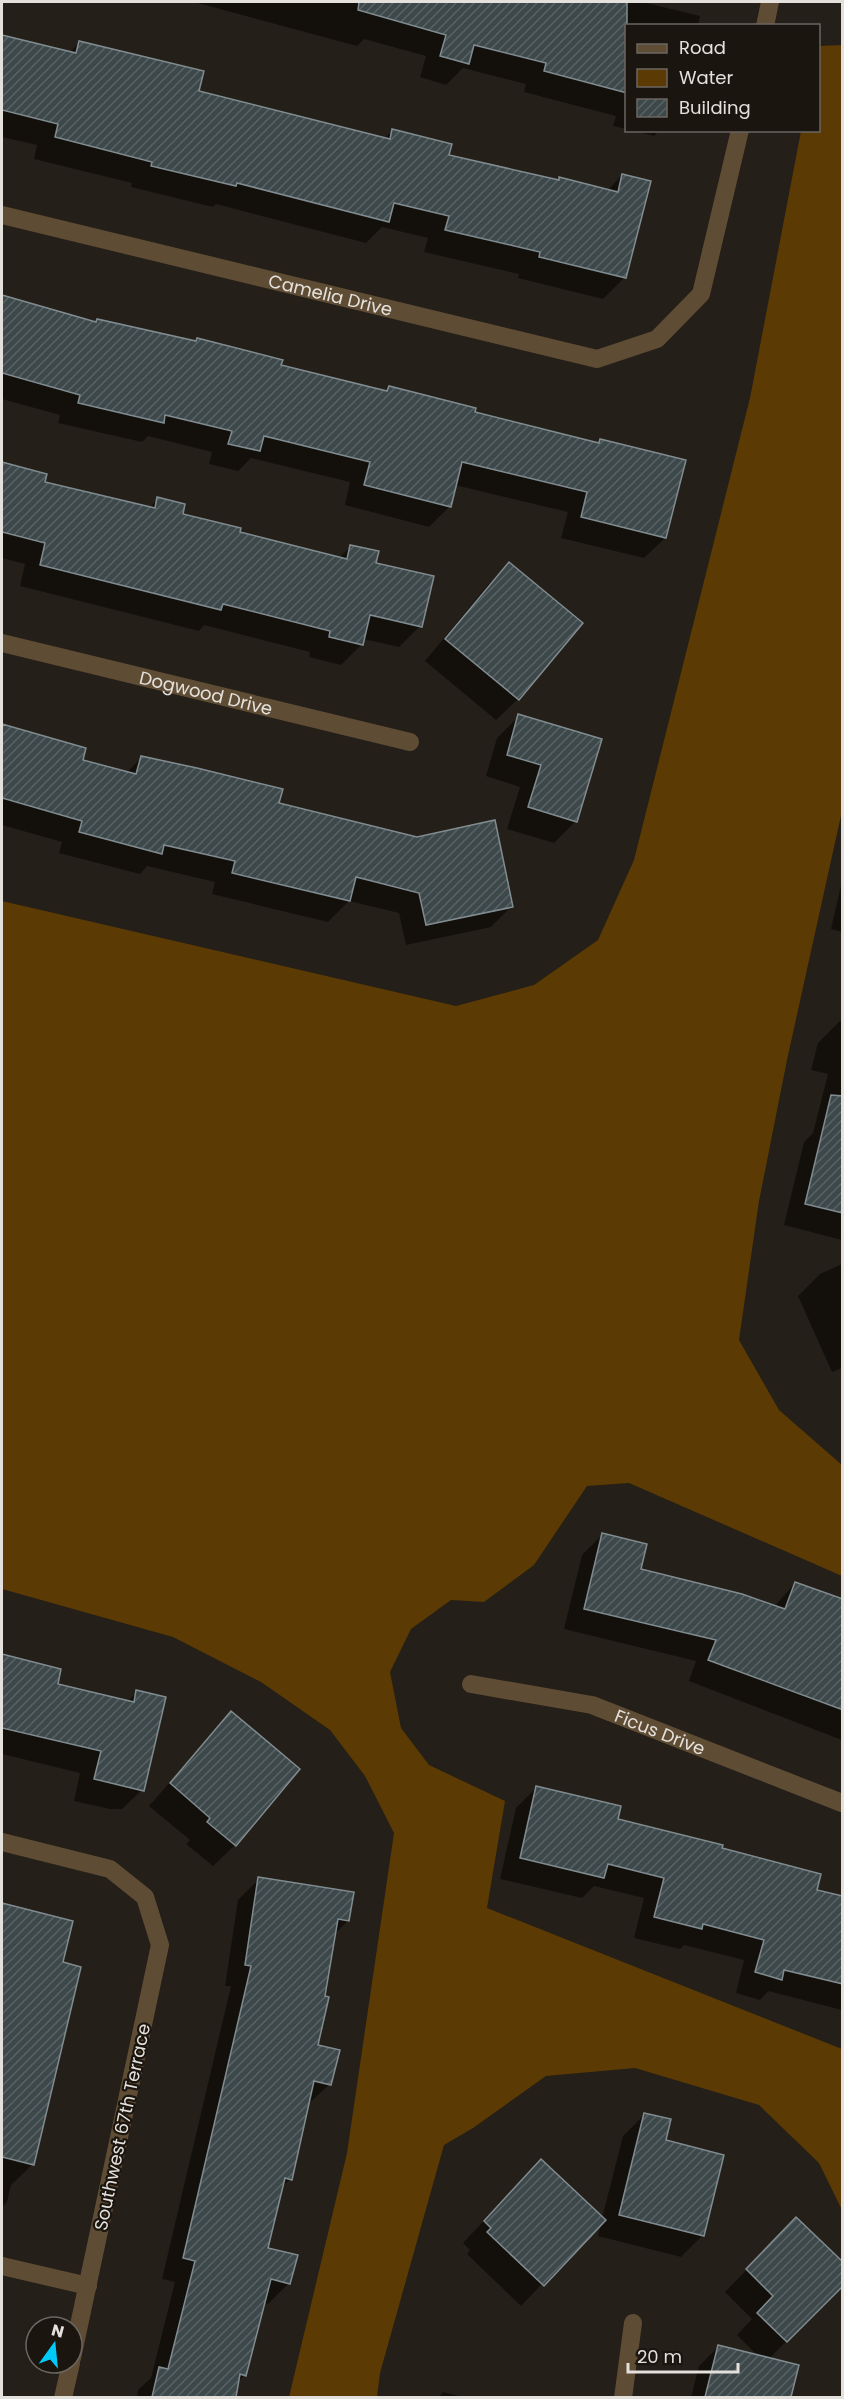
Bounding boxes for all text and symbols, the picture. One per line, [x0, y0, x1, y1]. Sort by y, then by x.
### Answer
legend [625, 24, 820, 132]
text: Road [679, 35, 726, 60]
text: Water [679, 65, 733, 90]
text: Building [679, 95, 751, 120]
street label: Camelia Drive [266, 267, 395, 322]
street label: Dogwood Drive [137, 664, 275, 721]
street label: Ficus Drive [611, 1703, 709, 1761]
street label: Southwest 67th Terrace [88, 2021, 156, 2233]
north arrow [24, 2315, 84, 2375]
text: N [49, 2318, 67, 2344]
scale bar [628, 2336, 738, 2374]
text: 20 m [637, 2344, 682, 2369]

